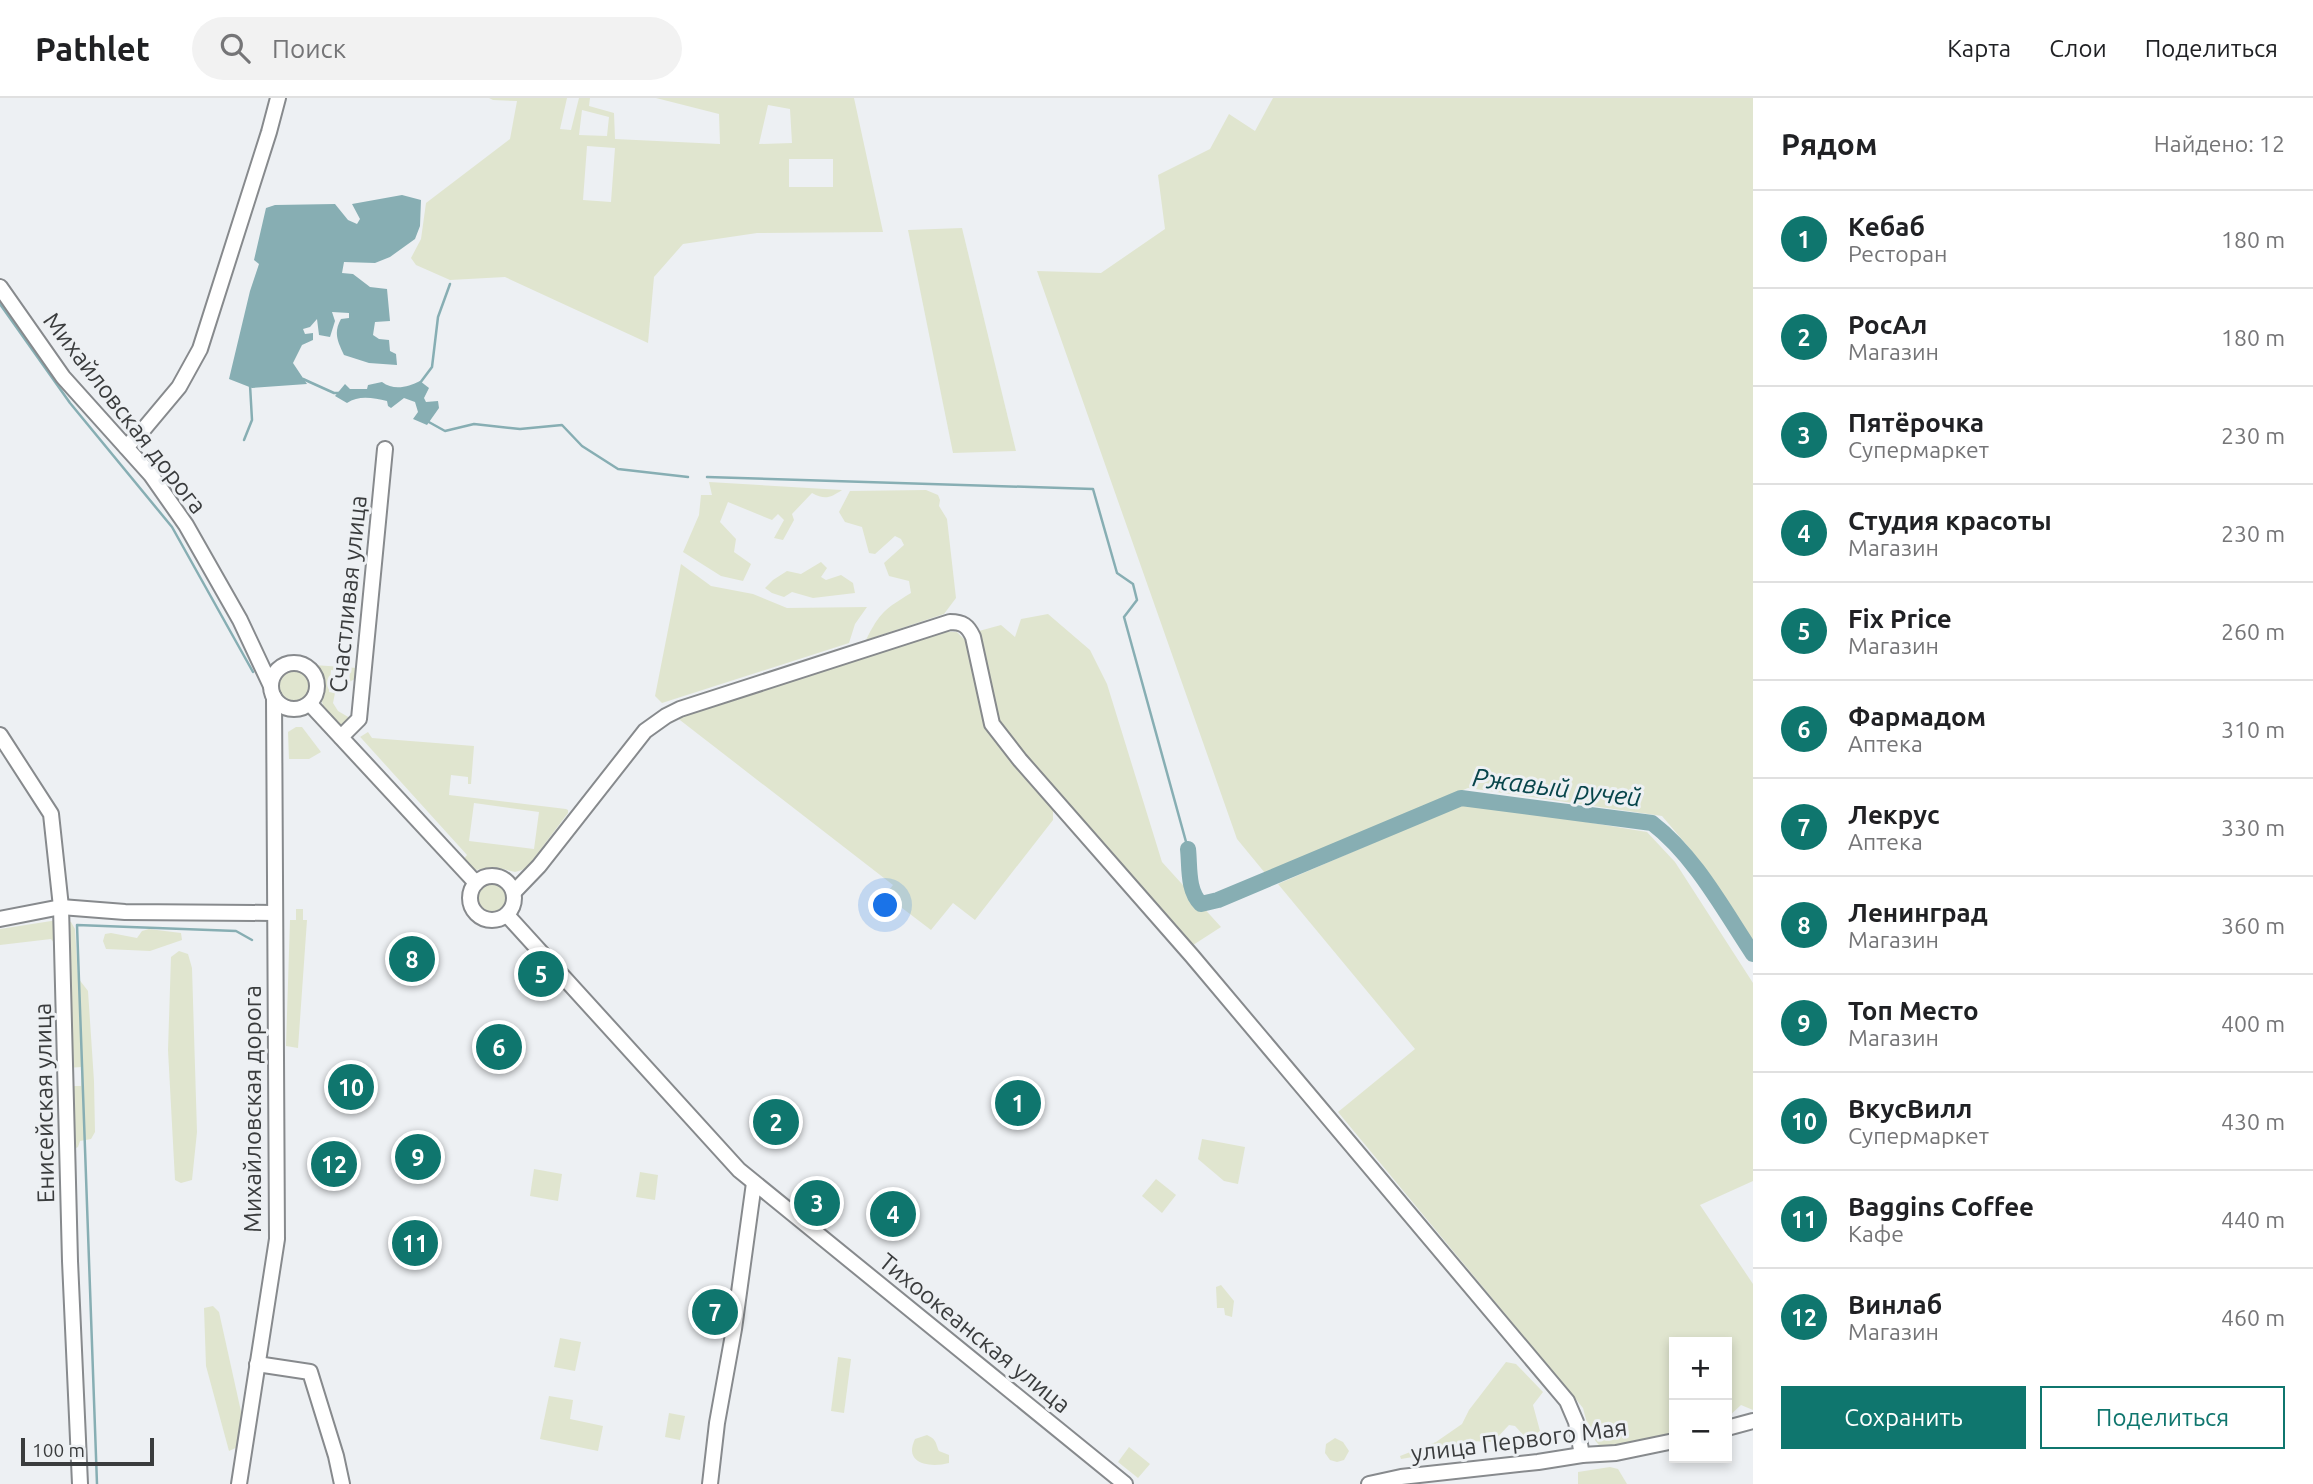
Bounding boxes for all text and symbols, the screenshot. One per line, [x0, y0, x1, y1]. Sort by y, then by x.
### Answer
search box [192, 17, 682, 80]
icon: search [216, 29, 254, 67]
text: Pathlet [35, 30, 150, 67]
text: Поиск [272, 34, 346, 63]
text: Карта [1947, 35, 2011, 62]
text: Слои [2049, 35, 2107, 62]
text: Поделиться [2145, 35, 2278, 62]
text: Рядом [1781, 127, 1877, 161]
text: Найдено: 12 [2154, 131, 2285, 156]
text: Кебаб [1848, 212, 1925, 241]
text: 1 [1798, 227, 1810, 252]
text: 180 m [2221, 227, 2285, 252]
text: Ресторан [1848, 241, 1947, 266]
street label: Михайловская дорога [38, 307, 212, 519]
text: РосАл [1848, 310, 1927, 339]
text: 2 [1798, 325, 1810, 350]
text: 180 m [2221, 325, 2285, 350]
text: Магазин [1848, 339, 1939, 364]
text: Пятёрочка [1848, 408, 1984, 437]
text: 3 [1798, 423, 1810, 448]
text: 230 m [2221, 423, 2285, 448]
text: Супермаркет [1848, 437, 1989, 462]
street label: Счастливая улица [324, 494, 372, 694]
text: Студия красоты [1848, 506, 2052, 535]
text: 4 [1798, 521, 1810, 546]
text: 230 m [2221, 521, 2285, 546]
text: Магазин [1848, 535, 1939, 560]
text: Fix Price [1848, 604, 1952, 633]
text: 5 [1798, 619, 1810, 644]
text: 260 m [2221, 619, 2285, 644]
text: Магазин [1848, 633, 1939, 658]
text: Фармадом [1848, 702, 1986, 731]
text: 6 [1798, 717, 1810, 742]
text: 310 m [2221, 717, 2285, 742]
text: Аптека [1848, 731, 1923, 756]
water label: Ржавый ручей [1471, 762, 1643, 812]
text: Лекрус [1848, 800, 1940, 829]
text: 7 [1798, 815, 1810, 840]
text: 330 m [2221, 815, 2285, 840]
text: Аптека [1848, 829, 1923, 854]
your location [868, 888, 902, 922]
text: Ленинград [1848, 898, 1988, 927]
text: 8 [1798, 913, 1810, 938]
text: 360 m [2221, 913, 2285, 938]
text: Магазин [1848, 927, 1939, 952]
pin: 8 [389, 933, 435, 985]
pin: 5 [518, 948, 564, 1000]
street label: Михайловская дорога [239, 985, 266, 1233]
text: Топ Место [1848, 996, 1979, 1025]
street label: Енисейская улица [29, 1003, 59, 1203]
text: 9 [1798, 1011, 1810, 1036]
text: 400 m [2221, 1011, 2285, 1036]
pin: 6 [476, 1021, 522, 1073]
text: Магазин [1848, 1025, 1939, 1050]
pin: 10 [328, 1061, 374, 1113]
pin: 1 [995, 1077, 1041, 1129]
text: ВкусВилл [1848, 1094, 1972, 1123]
pin: 2 [753, 1096, 799, 1148]
text: 10 [1791, 1109, 1817, 1134]
text: 430 m [2221, 1109, 2285, 1134]
text: Супермаркет [1848, 1123, 1989, 1148]
pin: 9 [395, 1131, 441, 1183]
pin: 12 [311, 1138, 357, 1190]
pin: 3 [794, 1177, 840, 1229]
pin: 4 [870, 1188, 916, 1240]
text: Baggins Coffee [1848, 1192, 2034, 1221]
text: 11 [1791, 1207, 1817, 1232]
text: 440 m [2221, 1207, 2285, 1232]
pin: 11 [392, 1217, 438, 1269]
text: Кафе [1848, 1221, 1904, 1246]
street label: Тихоокеанская улица [874, 1248, 1076, 1418]
pin: 7 [692, 1286, 738, 1338]
text: Винлаб [1848, 1290, 1942, 1319]
text: 12 [1791, 1305, 1817, 1330]
text: 460 m [2221, 1305, 2285, 1330]
text: Магазин [1848, 1319, 1939, 1344]
map controls [1669, 1337, 1732, 1463]
button: + [1669, 1337, 1732, 1400]
button: Сохранить [1781, 1386, 2026, 1449]
button: Поделиться [2040, 1386, 2285, 1449]
button: − [1669, 1400, 1732, 1463]
street label: улица Первого Мая [1409, 1413, 1629, 1467]
scale bar [21, 1435, 154, 1467]
text: 100 m [32, 1439, 85, 1461]

